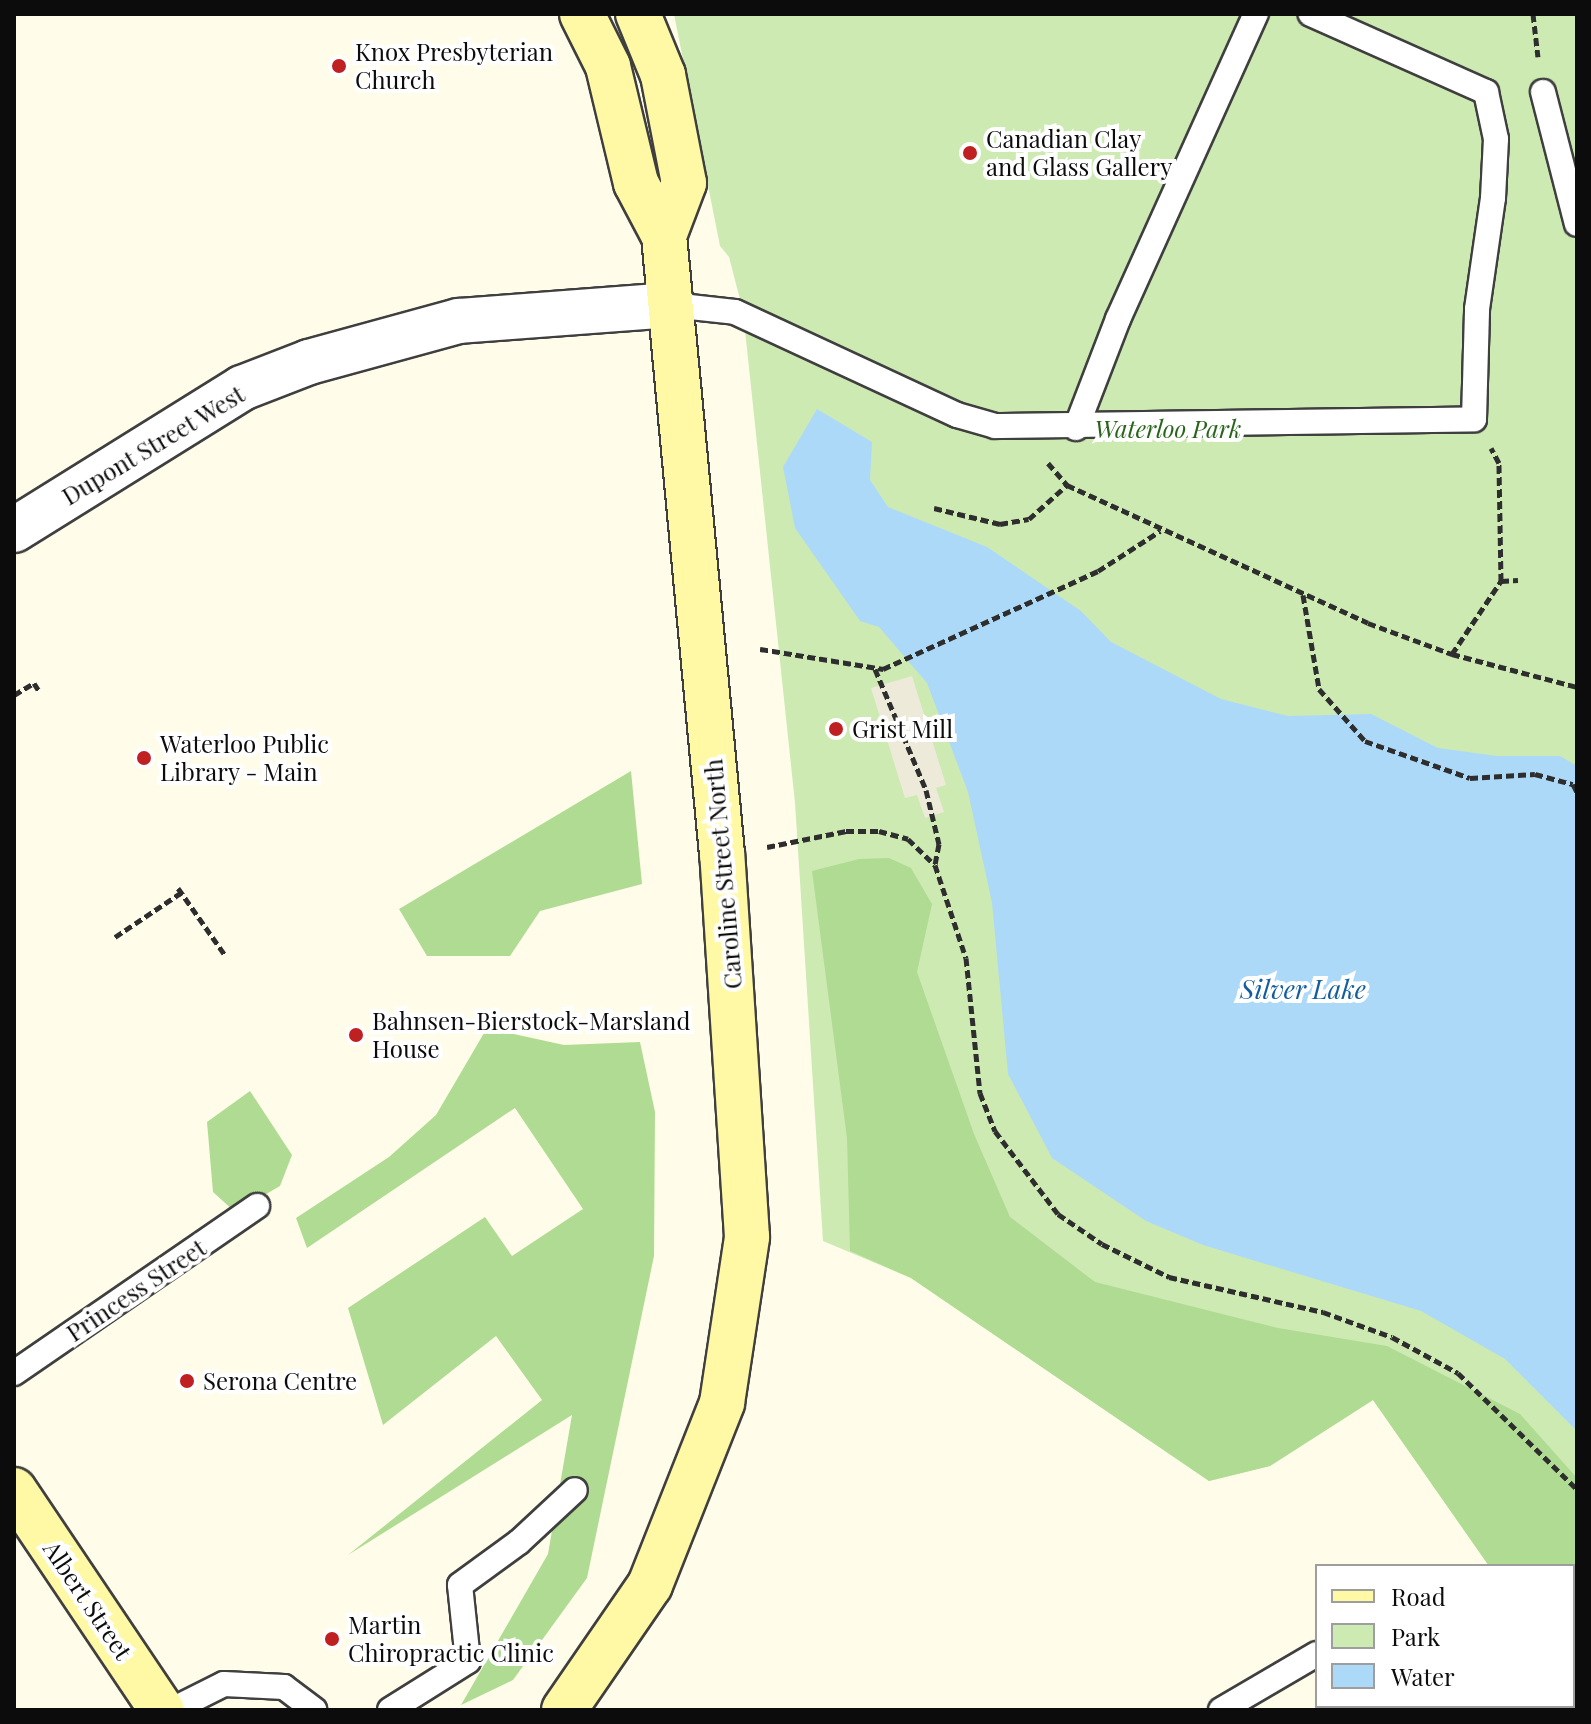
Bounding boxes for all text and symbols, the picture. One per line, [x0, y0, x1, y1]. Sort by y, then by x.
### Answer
place label: Knox Presbyterian Church [355, 38, 553, 94]
marker: Knox Presbyterian Church [330, 57, 348, 75]
place label: Canadian Clay and Glass Gallery [986, 125, 1172, 181]
marker: Canadian Clay and Glass Gallery [961, 144, 979, 162]
street label: Dupont Street West [56, 379, 250, 511]
park label: Waterloo Park [1095, 415, 1241, 443]
place label: Grist Mill [852, 715, 953, 743]
marker: Grist Mill [827, 720, 845, 738]
place label: Waterloo Public Library - Main [160, 730, 329, 786]
marker: Waterloo Public Library - Main [135, 749, 153, 767]
street label: Caroline Street North [699, 758, 747, 990]
water label: Silver Lake [1240, 973, 1366, 1005]
place label: Bahnsen-Bierstock-Marsland House [372, 1007, 690, 1063]
marker: Bahnsen-Bierstock-Marsland House [347, 1026, 365, 1044]
street label: Princess Street [61, 1233, 211, 1347]
place label: Serona Centre [203, 1367, 358, 1395]
marker: Serona Centre [178, 1372, 196, 1390]
street label: Albert Street [38, 1535, 138, 1665]
legend [1315, 1564, 1575, 1708]
text: Road [1391, 1580, 1446, 1612]
place label: Martin Chiropractic Clinic [348, 1611, 554, 1667]
text: Park [1391, 1620, 1440, 1652]
marker: Martin Chiropractic Clinic [323, 1630, 341, 1648]
text: Water [1391, 1660, 1455, 1692]

